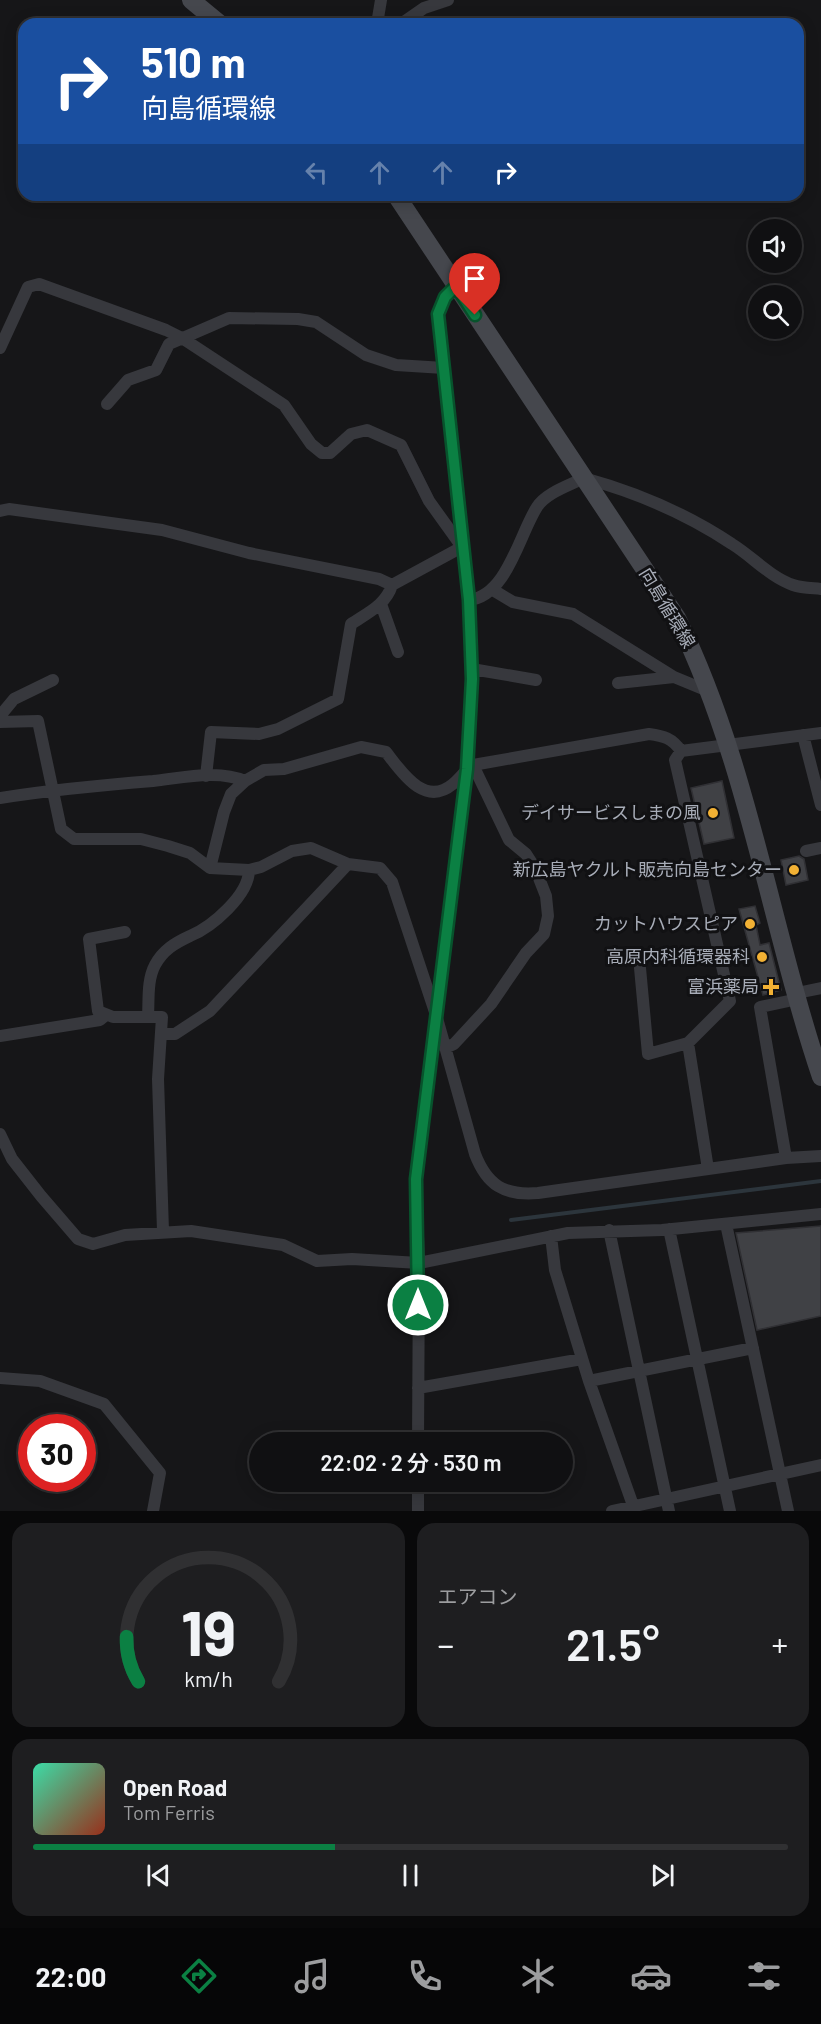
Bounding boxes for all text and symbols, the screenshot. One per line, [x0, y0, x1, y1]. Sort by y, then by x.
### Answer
text: 510 m [141, 36, 245, 86]
icon: right [42, 42, 120, 120]
text: 向島循環線 [141, 91, 276, 123]
icon: left [300, 156, 333, 189]
icon: ahead [363, 156, 396, 189]
icon: ahead [426, 156, 459, 189]
icon: right [489, 156, 522, 189]
map controls [748, 219, 802, 339]
button: sound [748, 219, 802, 273]
pin [449, 253, 500, 315]
icon: arrive [458, 262, 491, 295]
button: search [748, 285, 802, 339]
street label: 向島循環線 [635, 563, 700, 652]
place label: デイサービスしまの風 [521, 801, 701, 823]
marker: デイサービスしまの風 [706, 806, 720, 820]
place label: 新広島ヤクルト販売向島センター [513, 858, 782, 880]
marker: 新広島ヤクルト販売向島センター [787, 863, 801, 877]
place label: カットハウスピア [594, 912, 738, 934]
marker: カットハウスピア [743, 917, 757, 931]
place label: 高原内科循環器科 [606, 945, 750, 967]
marker: 高原内科循環器科 [755, 950, 769, 964]
place label: 富浜薬局 [687, 975, 759, 997]
marker: 富浜薬局 [764, 980, 778, 994]
position arrow [386, 1273, 450, 1337]
speed limit sign: 30 [18, 1414, 96, 1492]
text: 22:02 · 2 分 · 530 m [320, 1449, 502, 1475]
text: エアコン [438, 1584, 518, 1608]
text: 19 [181, 1594, 236, 1668]
text: 21.5° [566, 1616, 659, 1670]
text: − [438, 1624, 454, 1664]
text: + [771, 1624, 788, 1664]
text: km/h [184, 1666, 233, 1691]
text: Open Road [123, 1774, 227, 1800]
text: Tom Ferris [123, 1800, 215, 1824]
icon: previous [142, 1859, 175, 1892]
icon: pause [394, 1859, 427, 1892]
icon: next [646, 1859, 679, 1892]
icon: directions [178, 1955, 220, 1997]
icon: music [291, 1955, 333, 1997]
icon: phone [404, 1955, 446, 1997]
icon: climate [517, 1955, 559, 1997]
icon: car [630, 1955, 672, 1997]
icon: filters [743, 1955, 785, 1997]
text: 22:00 [36, 1960, 106, 1992]

